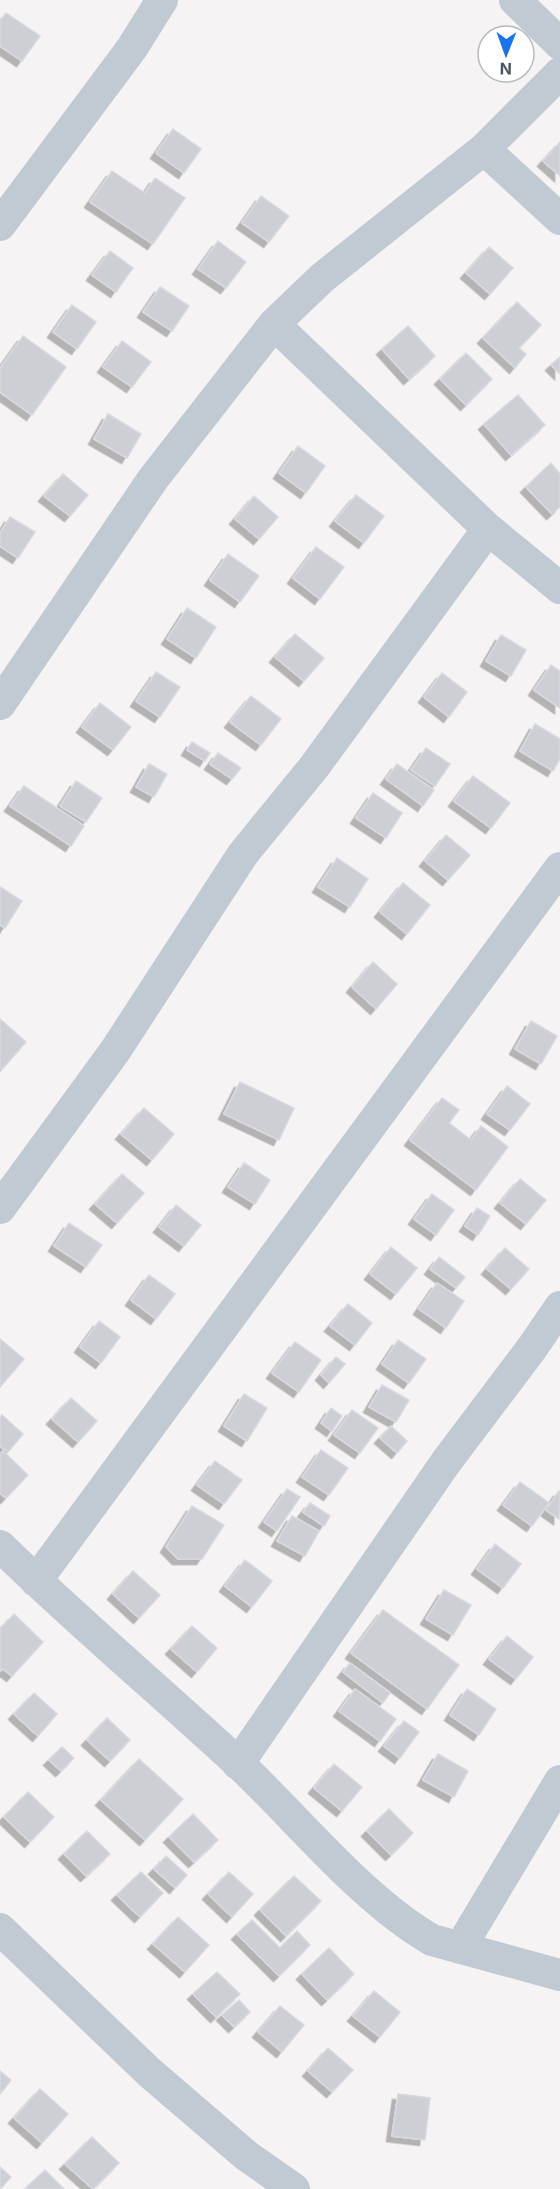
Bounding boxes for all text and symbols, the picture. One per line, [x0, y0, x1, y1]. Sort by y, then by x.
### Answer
north arrow [476, 24, 536, 84]
text: N [499, 59, 512, 79]

